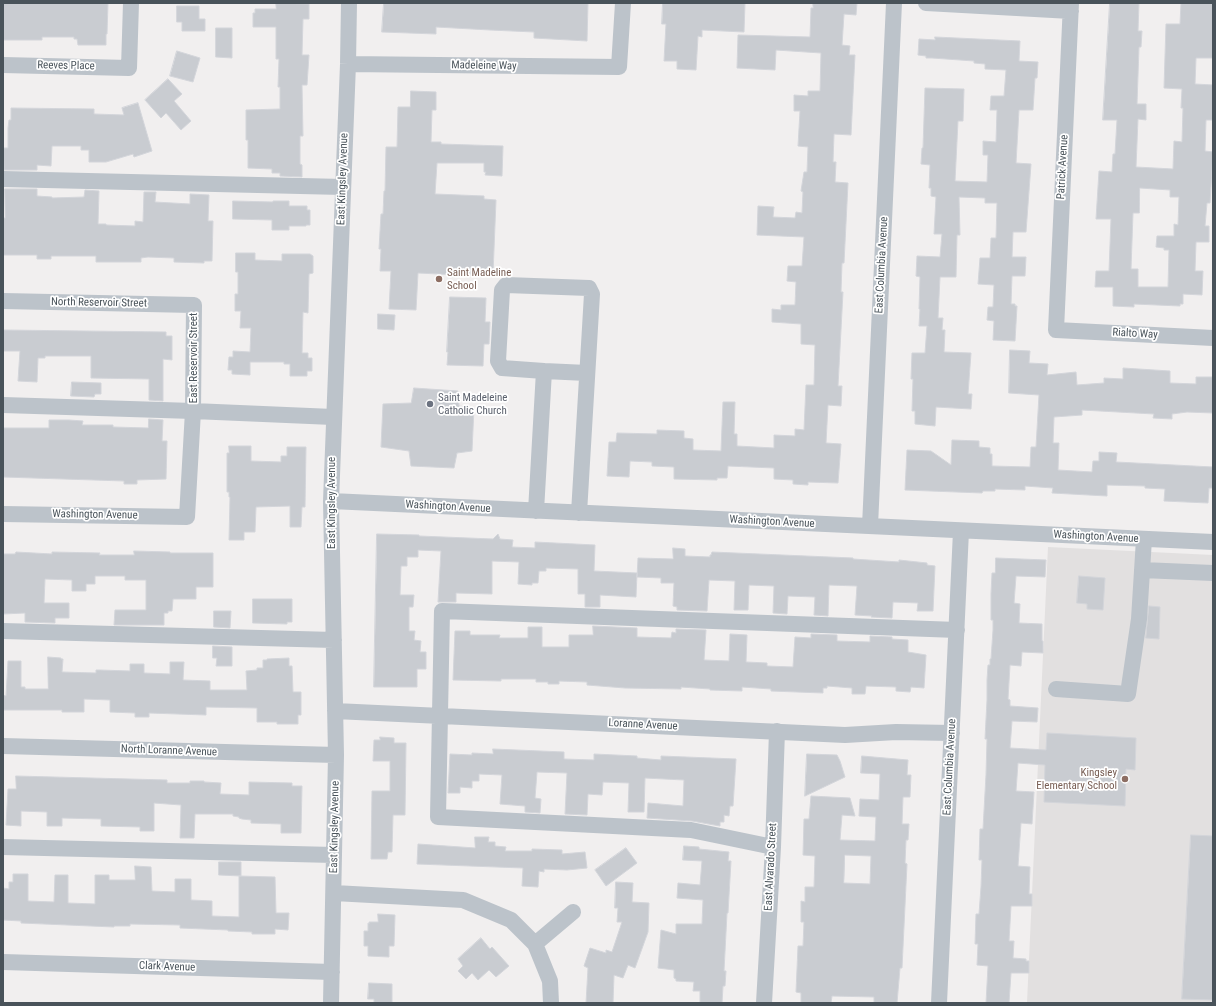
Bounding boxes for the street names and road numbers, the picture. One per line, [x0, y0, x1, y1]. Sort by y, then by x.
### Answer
street label: Reeves Place [37, 59, 95, 73]
street label: Madeleine Way [451, 59, 517, 73]
street label: East Kingsley Avenue [335, 133, 351, 225]
street label: Patrick Avenue [1055, 134, 1071, 200]
street label: East Columbia Avenue [873, 216, 891, 314]
street label: North Reservoir Street [51, 296, 147, 310]
street label: East Reservoir Street [187, 313, 201, 403]
street label: Rialto Way [1112, 326, 1158, 342]
street label: East Kingsley Avenue [325, 457, 339, 549]
street label: Washington Avenue [405, 498, 491, 516]
street label: Washington Avenue [52, 508, 138, 522]
street label: Washington Avenue [729, 513, 815, 531]
street label: Washington Avenue [1053, 528, 1139, 546]
street label: Loranne Avenue [608, 717, 678, 733]
street label: East Columbia Avenue [941, 718, 959, 816]
street label: North Loranne Avenue [121, 743, 217, 759]
street label: East Kingsley Avenue [328, 781, 342, 873]
street label: East Alvarado Street [762, 823, 780, 911]
street label: Clark Avenue [139, 959, 195, 975]

